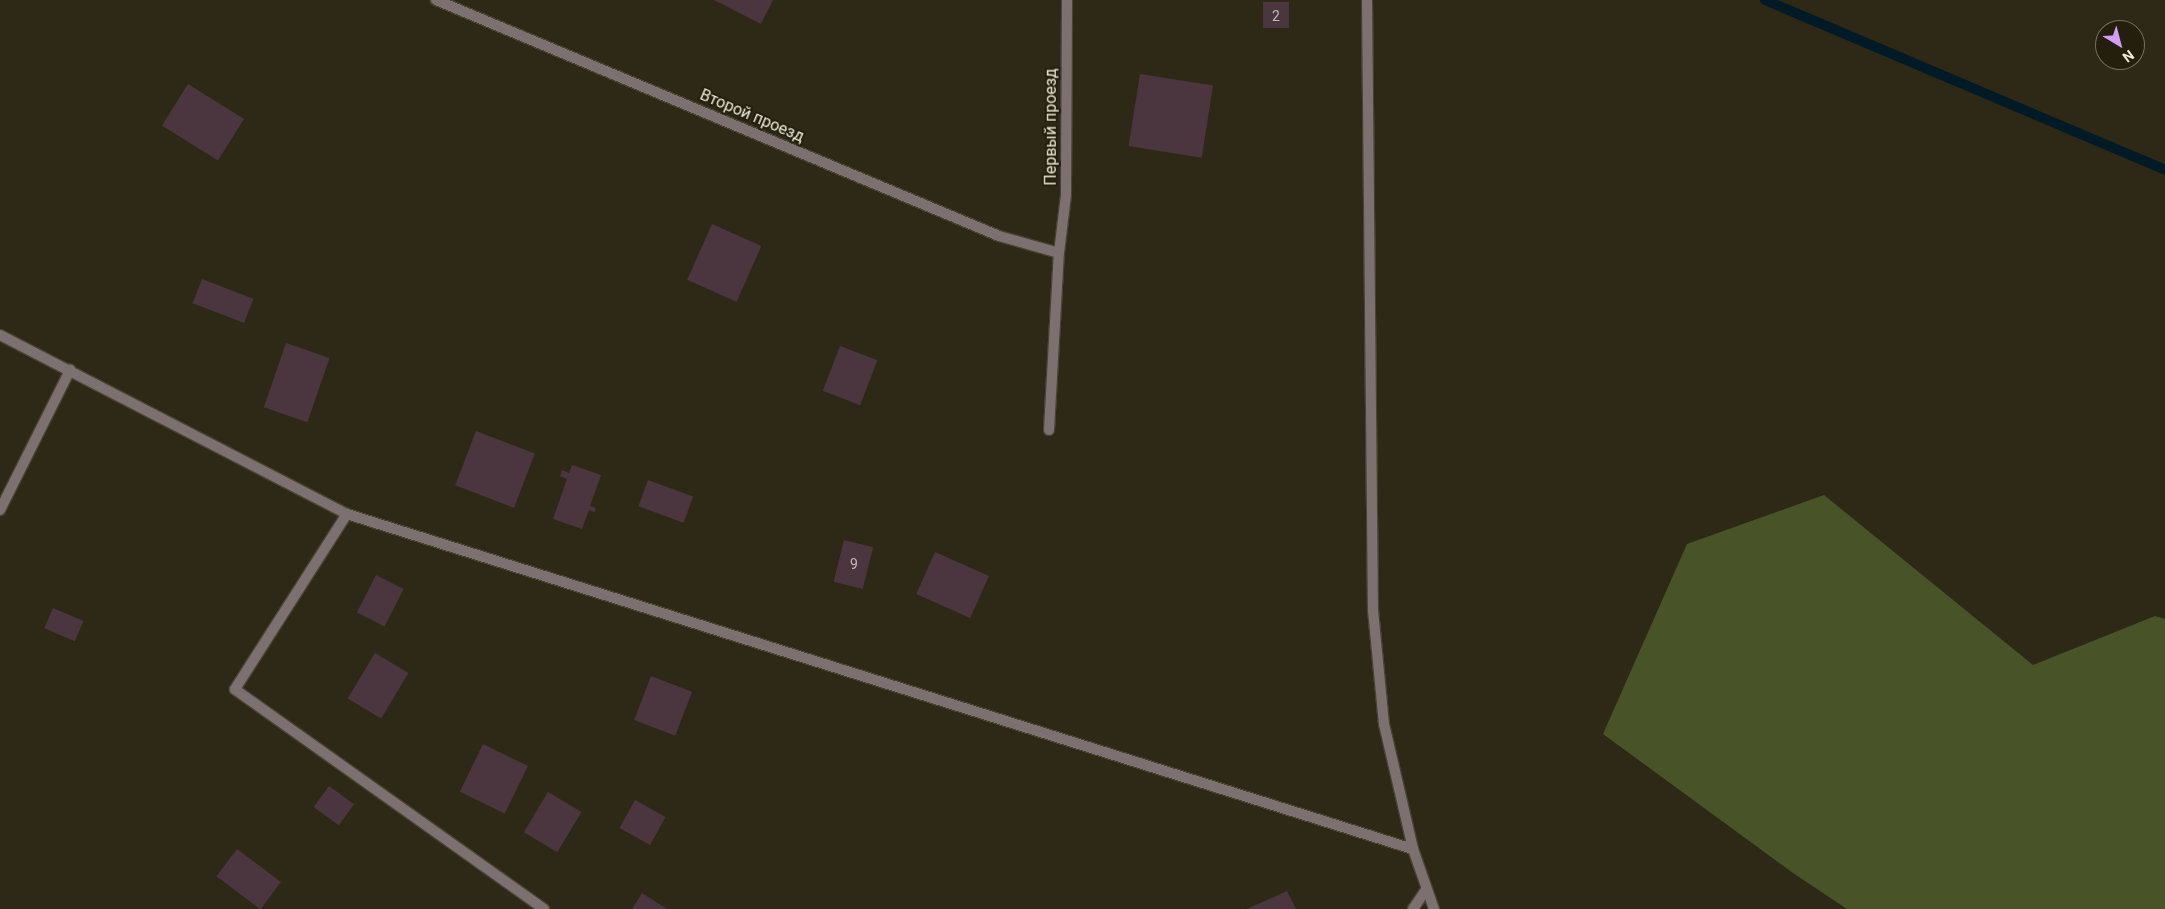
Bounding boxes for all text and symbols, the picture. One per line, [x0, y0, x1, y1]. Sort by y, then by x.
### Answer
house number: 2 [1272, 8, 1280, 24]
north arrow [2095, 20, 2145, 70]
text: N [2120, 47, 2137, 66]
street label: Первый проезд [1041, 68, 1061, 186]
street label: Второй проезд [697, 85, 807, 147]
house number: 9 [850, 556, 858, 572]

